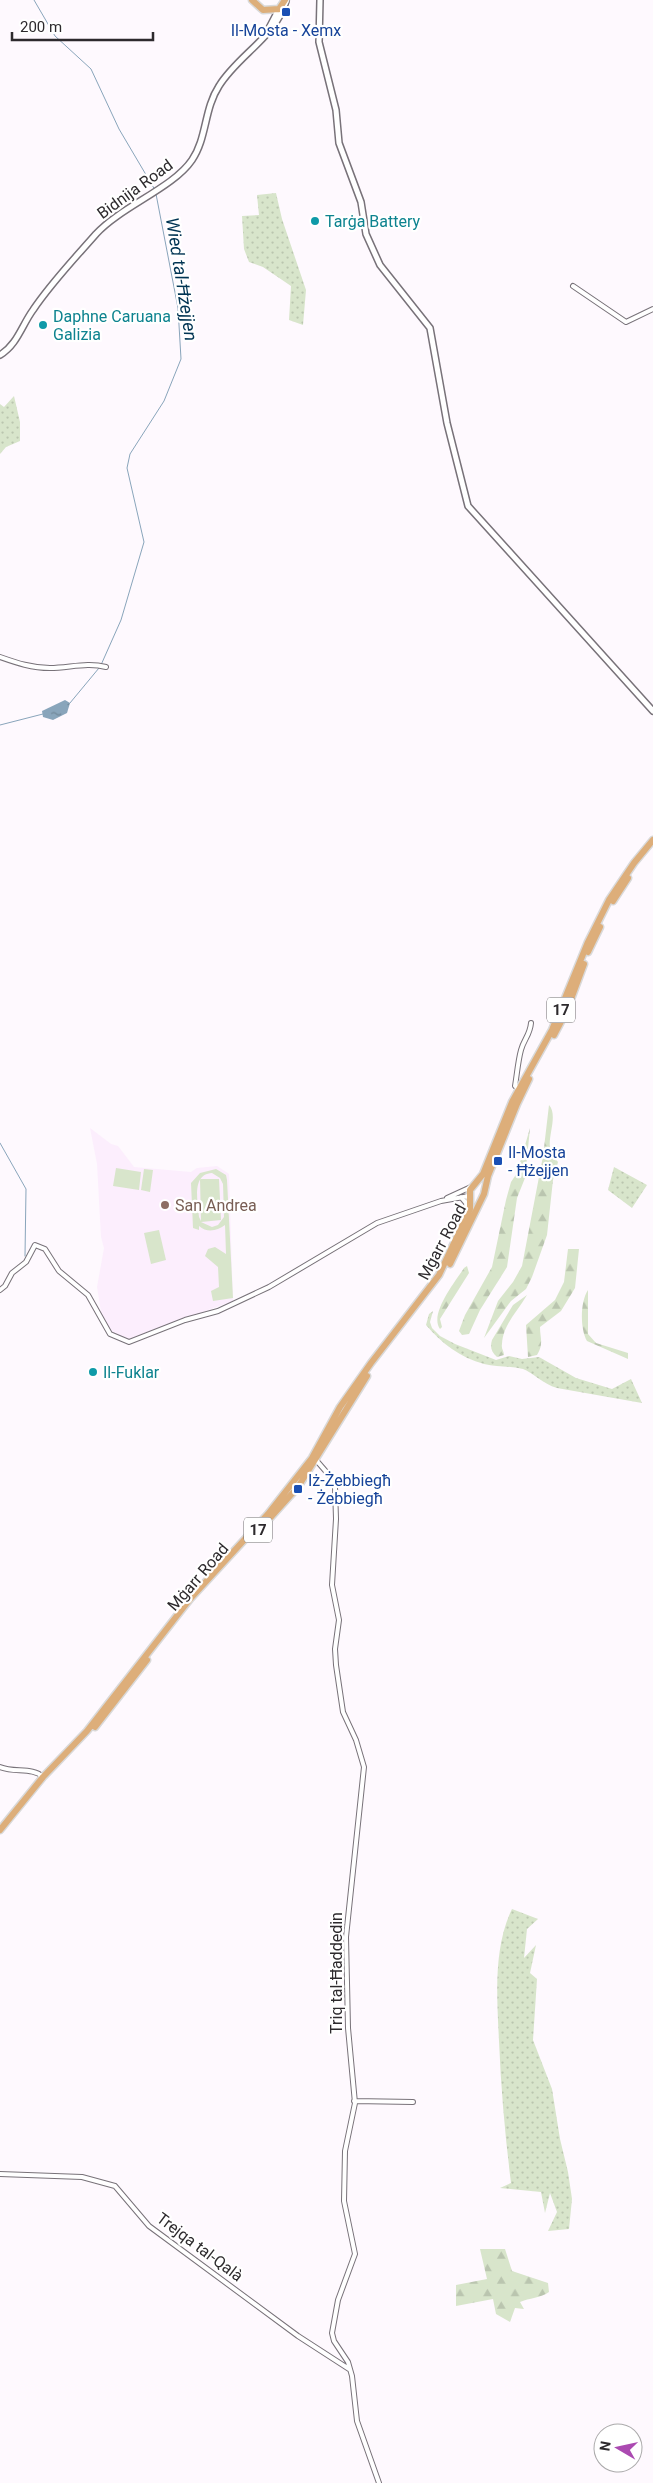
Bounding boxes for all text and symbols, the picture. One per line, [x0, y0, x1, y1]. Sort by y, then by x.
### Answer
marker: Il-Mosta - Xemx [280, 6, 292, 18]
scale bar [12, 10, 154, 42]
text: 200 m [20, 18, 62, 36]
place label: Il-Mosta - Xemx [231, 21, 341, 40]
street label: Bidnija Road [93, 155, 177, 223]
place label: Tarġa Battery [325, 212, 420, 231]
marker: Tarġa Battery [309, 215, 321, 227]
water label: Wied tal-Ħżejjen [162, 216, 202, 342]
place label: Daphne Caruana Galizia [53, 307, 171, 344]
marker: Daphne Caruana Galizia [37, 319, 49, 331]
road number: 17 [547, 998, 575, 1022]
place label: Il-Mosta - Ħżejjen [508, 1143, 569, 1180]
marker: Il-Mosta - Ħżejjen [492, 1155, 504, 1167]
place label: San Andrea [175, 1196, 257, 1215]
marker: San Andrea [159, 1199, 171, 1211]
street label: Mġarr Road [414, 1201, 470, 1283]
place label: Il-Fuklar [103, 1363, 160, 1382]
marker: Il-Fuklar [87, 1366, 99, 1378]
place label: Iż-Żebbiegħ - Żebbiegħ [308, 1471, 391, 1508]
marker: Iż-Żebbiegħ - Żebbiegħ [292, 1483, 304, 1495]
road number: 17 [244, 1518, 272, 1542]
street label: Mġarr Road [164, 1539, 232, 1615]
street label: Triq tal-Ħaddedin [327, 1912, 346, 2034]
street label: Trejqa tal-Qalà [153, 2208, 247, 2286]
north arrow [593, 2423, 643, 2473]
text: N [596, 2440, 614, 2452]

